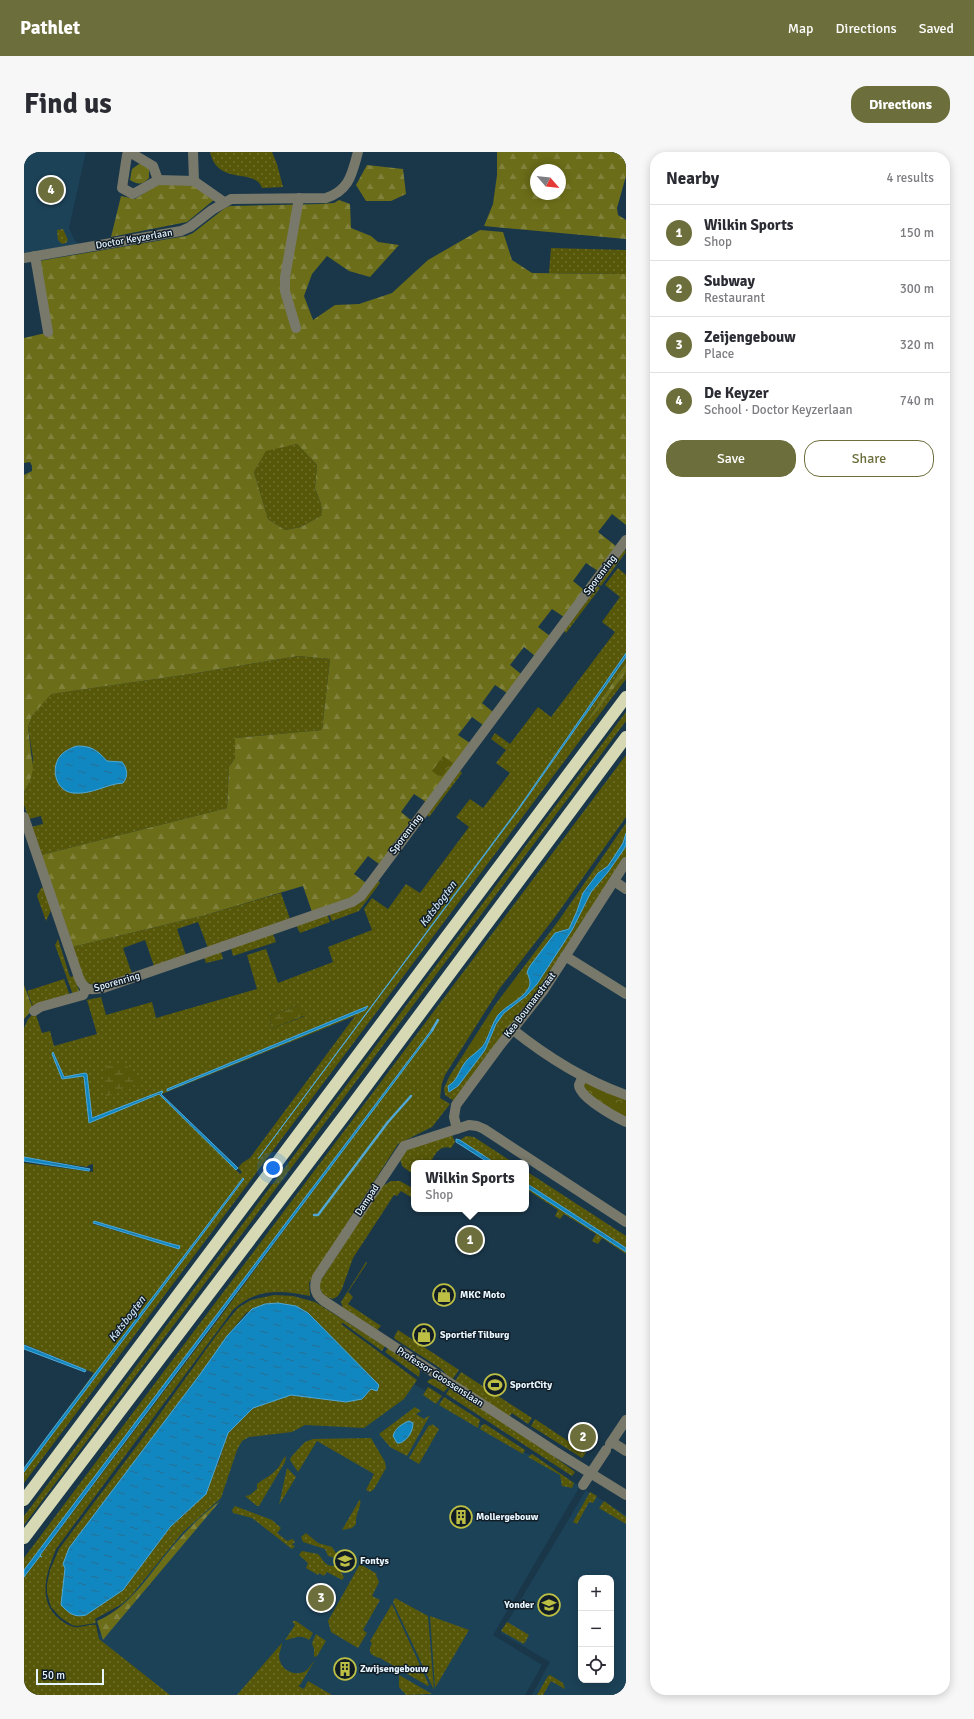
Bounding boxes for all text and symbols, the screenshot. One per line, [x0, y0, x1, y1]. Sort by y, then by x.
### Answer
text: Pathlet [20, 16, 80, 40]
text: Map [788, 20, 814, 37]
text: Directions [836, 20, 897, 37]
text: Saved [919, 20, 954, 37]
button: Directions [851, 86, 950, 123]
text: Find us [24, 87, 112, 121]
north arrow [530, 164, 566, 200]
text: Nearby [666, 168, 719, 189]
text: 4 results [886, 170, 934, 186]
pin: 4 [38, 175, 64, 205]
text: Wilkin Sports [704, 216, 794, 234]
text: 1 [675, 225, 683, 241]
text: 150 m [900, 225, 934, 241]
street label: Doctor Keyzerlaan [95, 226, 173, 252]
text: Shop [704, 234, 732, 250]
text: Subway [704, 272, 755, 290]
text: 2 [675, 281, 683, 297]
text: 300 m [900, 281, 934, 297]
text: Restaurant [704, 290, 765, 306]
text: Zeijengebouw [704, 328, 796, 346]
text: 3 [675, 337, 683, 353]
text: 320 m [900, 337, 934, 353]
text: Place [704, 346, 734, 362]
text: De Keyzer [704, 384, 769, 402]
text: 4 [675, 393, 683, 409]
text: 740 m [900, 393, 934, 409]
text: School · Doctor Keyzerlaan [704, 402, 853, 418]
button: Save [666, 440, 796, 477]
button: Share [804, 440, 934, 477]
street label: Sporenring [581, 552, 619, 598]
street label: Sporenring [387, 811, 425, 857]
water label: Katsbogten [417, 878, 460, 929]
street label: Sporenring [93, 970, 141, 994]
street label: Kea Boumanstraat [502, 970, 559, 1040]
your location [263, 1158, 283, 1178]
popup [411, 1160, 529, 1212]
text: Wilkin Sports [425, 1169, 515, 1187]
street label: Dampad [352, 1182, 382, 1218]
text: Shop [425, 1187, 453, 1203]
pin: 1 [457, 1225, 483, 1255]
shop icon: MKC Moto [431, 1282, 457, 1308]
place label: MKC Moto [460, 1289, 505, 1301]
water label: Katsbogten [106, 1293, 149, 1344]
shop icon: Sportief Tilburg [411, 1322, 437, 1348]
place label: Sportief Tilburg [440, 1329, 510, 1341]
street label: Professor Goossenslaan [394, 1344, 486, 1410]
sports icon: SportCity [482, 1372, 508, 1398]
place label: SportCity [510, 1379, 552, 1391]
pin: 2 [570, 1422, 596, 1452]
building icon: Mollergebouw [448, 1504, 474, 1530]
place label: Mollergebouw [476, 1511, 539, 1523]
school or university icon: Fontys [332, 1548, 358, 1574]
place label: Fontys [360, 1555, 390, 1567]
map controls [578, 1575, 614, 1683]
button: + [578, 1575, 614, 1611]
pin: 3 [308, 1583, 334, 1613]
school or university icon: Yonder [536, 1592, 562, 1618]
place label: Yonder [503, 1599, 534, 1611]
button: − [578, 1611, 614, 1647]
button: locate [578, 1647, 614, 1683]
building icon: Zwijsengebouw [332, 1656, 358, 1682]
place label: Zwijsengebouw [360, 1663, 429, 1675]
scale bar [36, 1667, 104, 1686]
text: 50 m [42, 1669, 65, 1682]

